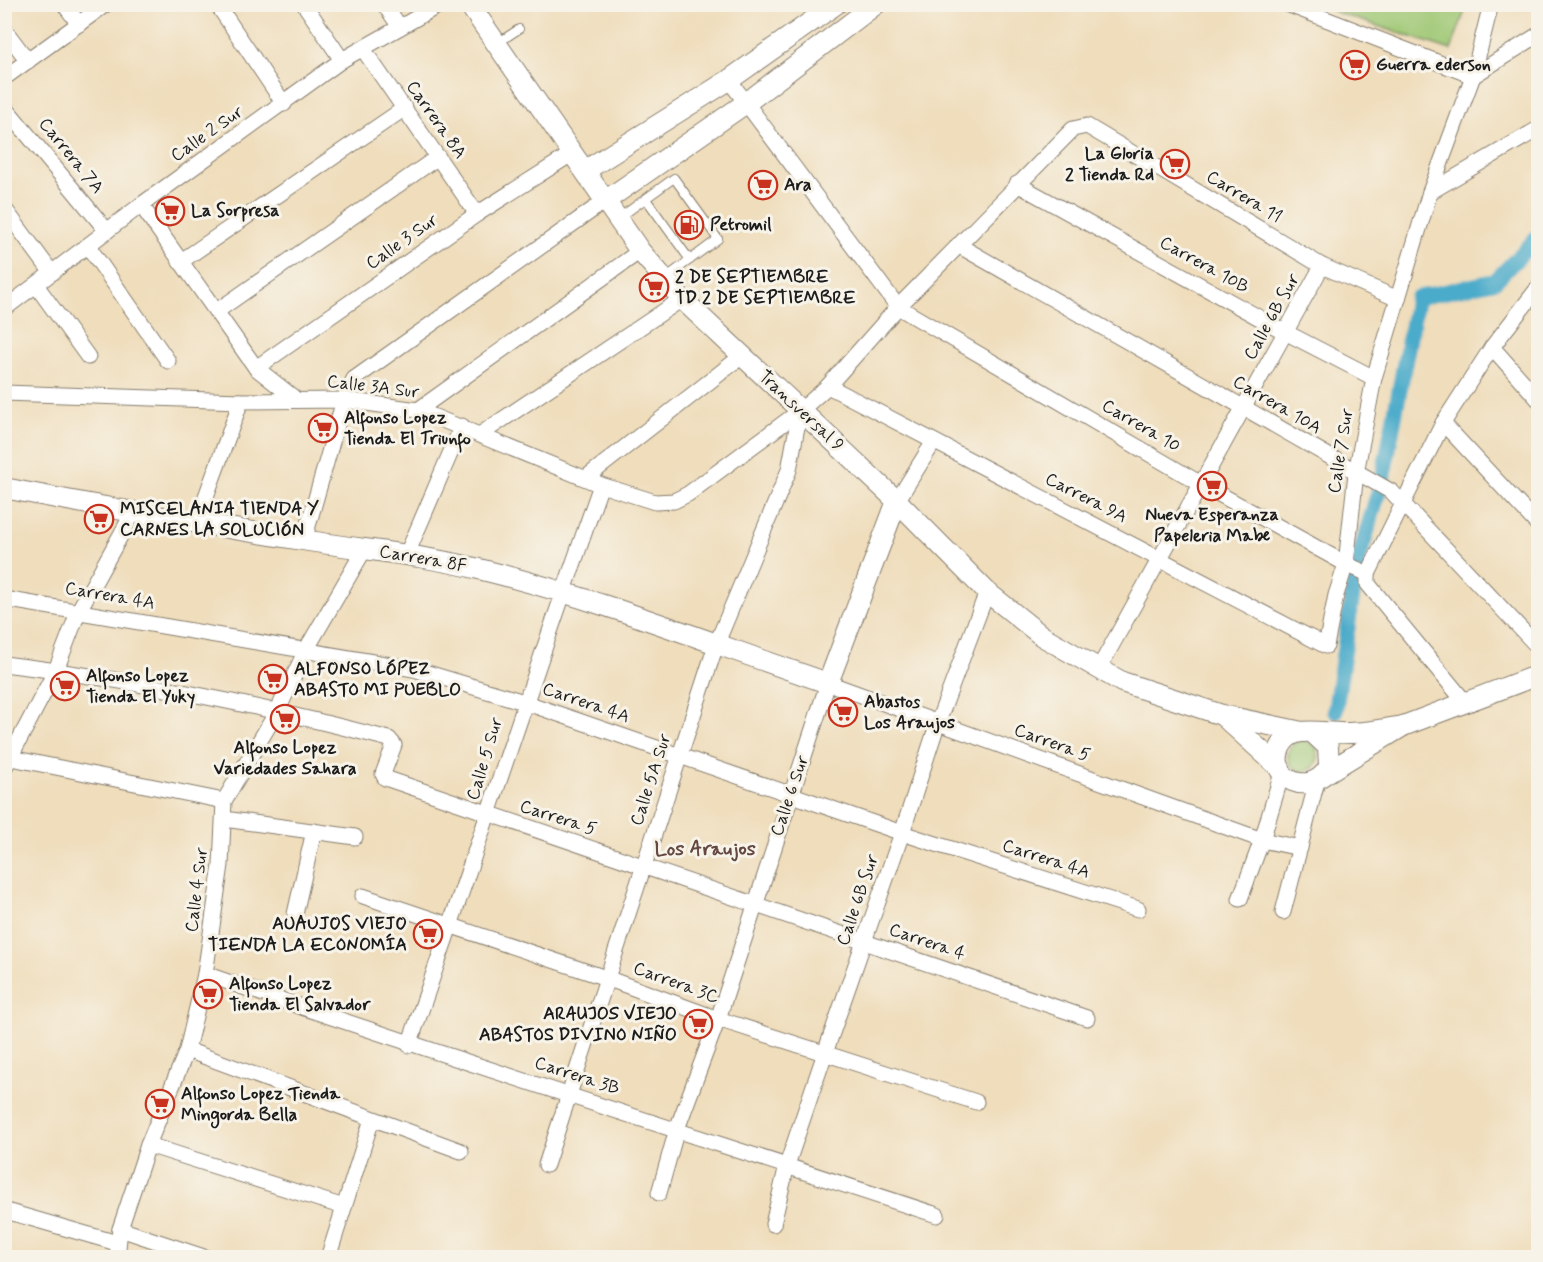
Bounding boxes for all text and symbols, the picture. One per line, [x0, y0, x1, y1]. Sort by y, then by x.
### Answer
supermarket icon: Guerra ederson [1339, 49, 1371, 81]
place label: Guerra ederson [1376, 53, 1491, 77]
street label: Carrera 8A [400, 76, 472, 164]
street label: Calle 2 Sur [166, 100, 248, 168]
street label: Carrera 7A [33, 113, 109, 199]
place label: La Gloria 2 Tienda Rd [1065, 142, 1154, 187]
supermarket icon: La Gloria 2 Tienda Rd [1159, 148, 1191, 180]
street label: Carrera 11 [1202, 165, 1286, 229]
supermarket icon: Ara [747, 169, 779, 201]
place label: Ara [784, 173, 812, 197]
supermarket icon: La Sorpresa [154, 195, 186, 227]
place label: La Sorpresa [191, 199, 280, 223]
street label: Calle 3 Sur [361, 208, 443, 276]
fuel station icon: Petromil [673, 209, 705, 241]
place label: Petromil [710, 213, 772, 237]
street label: Carrera 10B [1155, 231, 1253, 299]
place label: 2 DE SEPTIEMBRE TD 2 DE SEPTIEMBRE [675, 265, 856, 310]
street label: Calle 6B Sur [1238, 269, 1306, 364]
supermarket icon: 2 DE SEPTIEMBRE TD 2 DE SEPTIEMBRE [638, 271, 670, 303]
street label: Transversal 9 [753, 365, 849, 457]
street label: Calle 3A Sur [326, 369, 421, 405]
street label: Carrera 10A [1228, 370, 1326, 440]
street label: Carrera 10 [1097, 394, 1185, 458]
place label: Alfonso Lopez Tienda El Triunfo [344, 406, 472, 453]
street label: Calle 7 Sur [1322, 406, 1360, 495]
supermarket icon: Alfonso Lopez Tienda El Triunfo [307, 412, 339, 444]
street label: Carrera 9A [1041, 467, 1131, 529]
supermarket icon: Nueva Esperanza Papeleria Mabe [1196, 470, 1228, 502]
place label: MISCELANIA TIENDA Y CARNES LA SOLUCIÓN [120, 497, 319, 542]
supermarket icon: MISCELANIA TIENDA Y CARNES LA SOLUCIÓN [83, 503, 115, 535]
place label: Nueva Esperanza Papeleria Mabe [1145, 503, 1279, 548]
street label: Carrera 8F [377, 540, 469, 578]
street label: Carrera 4A [63, 576, 157, 616]
place label: ALFONSO LÓPEZ ABASTO MI PUEBLO [294, 657, 461, 702]
supermarket icon: ALFONSO LÓPEZ ABASTO MI PUEBLO [257, 663, 289, 695]
place label: Alfonso Lopez Tienda El Yuky [86, 664, 195, 709]
supermarket icon: Alfonso Lopez Tienda El Yuky [49, 670, 81, 702]
street label: Carrera 4A [539, 677, 633, 729]
place label: Abastos Los Araujos [864, 690, 955, 735]
supermarket icon: Abastos Los Araujos [827, 696, 859, 728]
supermarket icon: Alfonso Lopez Variedades Sahara [269, 703, 301, 735]
street label: Calle 5 Sur [461, 714, 509, 803]
street label: Carrera 5 [1011, 718, 1094, 768]
street label: Calle 5A Sur [625, 730, 677, 829]
place label: Alfonso Lopez Variedades Sahara [214, 736, 357, 781]
street label: Calle 6 Sur [765, 752, 815, 839]
street label: Carrera 5 [516, 794, 600, 842]
street label: Carrera 4A [999, 834, 1093, 884]
district label: Los Araujos [654, 836, 756, 863]
street label: Calle 4 Sur [180, 846, 214, 934]
street label: Calle 6B Sur [831, 850, 885, 949]
place label: AUAUJOS VIEJO TIENDA LA ECONOMÍA [208, 912, 407, 957]
supermarket icon: AUAUJOS VIEJO TIENDA LA ECONOMÍA [412, 918, 444, 950]
street label: Carrera 4 [886, 918, 968, 966]
street label: Carrera 3C [630, 956, 722, 1010]
place label: Alfonso Lopez Tienda El Salvador [229, 972, 371, 1017]
supermarket icon: Alfonso Lopez Tienda El Salvador [192, 978, 224, 1010]
place label: ARAUJOS VIEJO ABASTOS DIVINO NIÑO [479, 1002, 677, 1047]
supermarket icon: ARAUJOS VIEJO ABASTOS DIVINO NIÑO [682, 1008, 714, 1040]
street label: Carrera 3B [531, 1051, 623, 1101]
place label: Alfonso Lopez Tienda Mingorda Bella [181, 1082, 341, 1129]
supermarket icon: Alfonso Lopez Tienda Mingorda Bella [144, 1088, 176, 1120]

